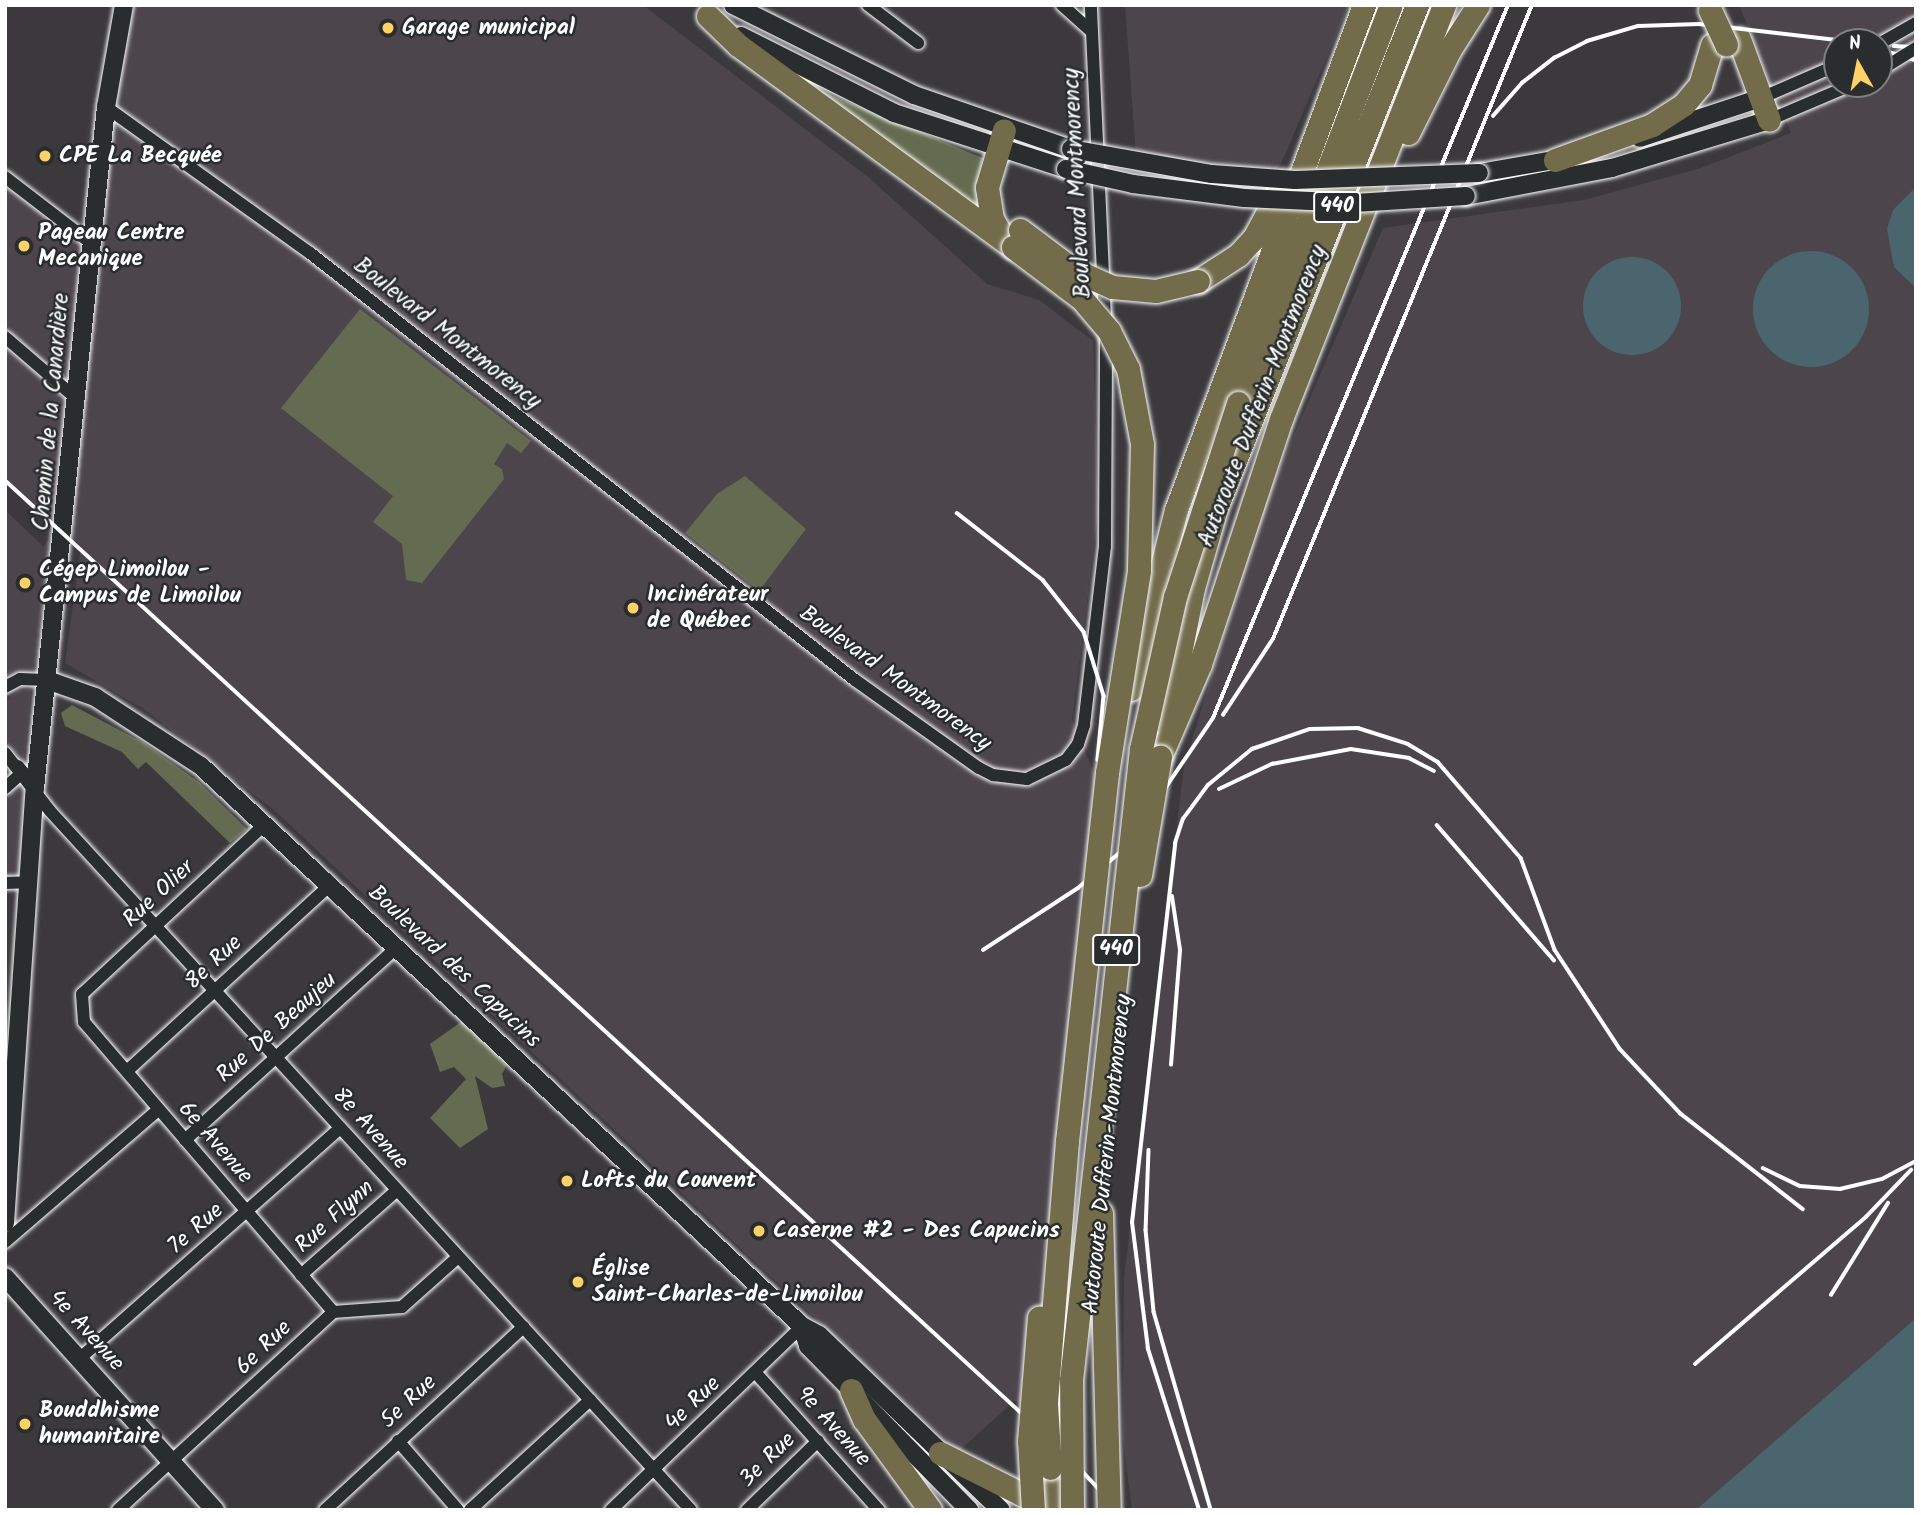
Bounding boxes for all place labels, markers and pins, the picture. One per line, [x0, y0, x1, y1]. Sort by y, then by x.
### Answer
place label: Garage municipal [402, 14, 575, 42]
marker: Garage municipal [380, 20, 396, 36]
place label: CPE La Becquée [59, 142, 222, 170]
marker: CPE La Becquée [37, 148, 53, 164]
place label: Pageau Centre Mecanique [38, 219, 184, 273]
marker: Pageau Centre Mecanique [16, 238, 32, 254]
place label: Cégep Limoilou - Campus de Limoilou [39, 556, 241, 610]
marker: Cégep Limoilou - Campus de Limoilou [17, 575, 33, 591]
place label: Incinérateur de Québec [647, 581, 768, 635]
marker: Incinérateur de Québec [625, 600, 641, 616]
place label: Lofts du Couvent [581, 1167, 756, 1195]
marker: Lofts du Couvent [559, 1173, 575, 1189]
place label: Caserne #2 - Des Capucins [773, 1217, 1060, 1245]
marker: Caserne #2 - Des Capucins [751, 1223, 767, 1239]
place label: Église Saint-Charles-de-Limoilou [592, 1255, 863, 1309]
marker: Église Saint-Charles-de-Limoilou [570, 1274, 586, 1290]
place label: Bouddhisme humanitaire [39, 1397, 160, 1451]
marker: Bouddhisme humanitaire [17, 1416, 33, 1432]

